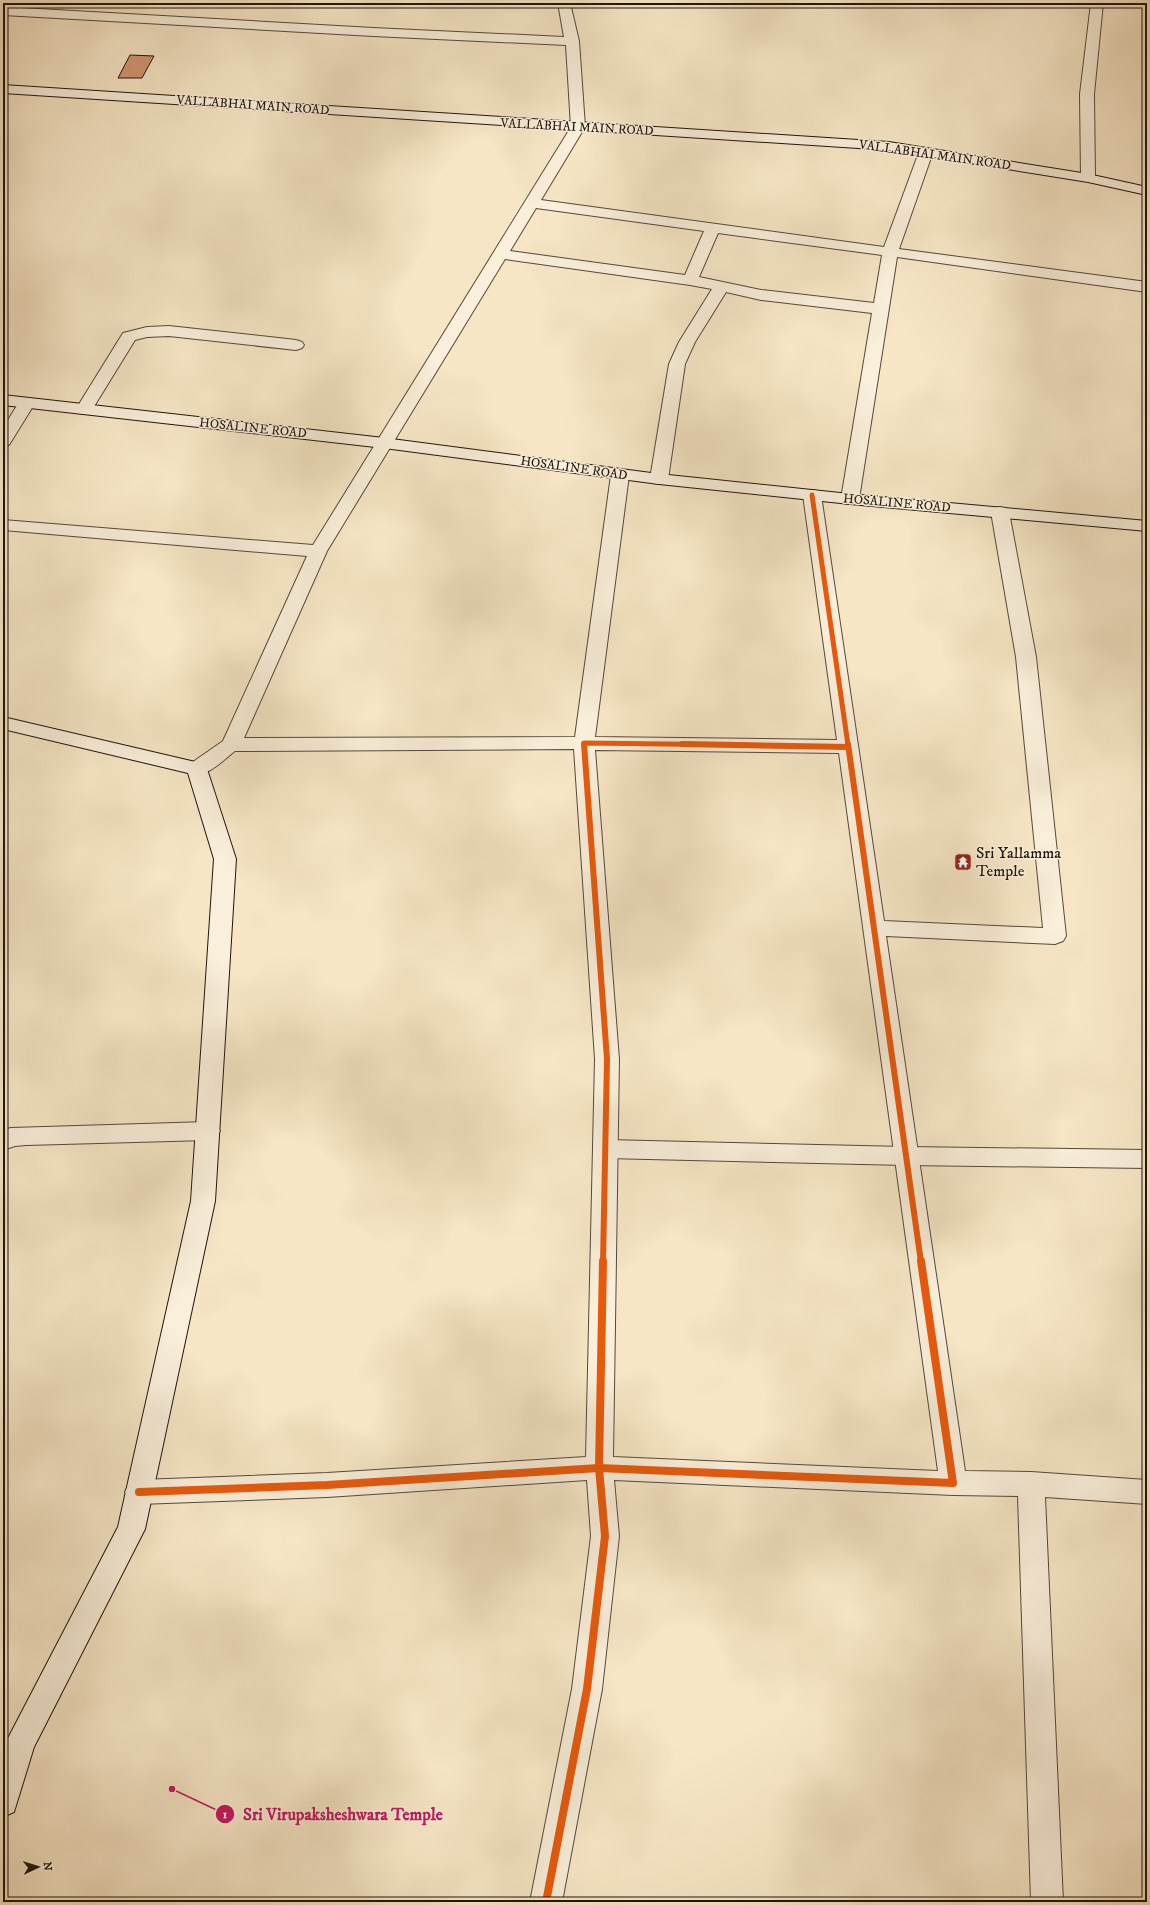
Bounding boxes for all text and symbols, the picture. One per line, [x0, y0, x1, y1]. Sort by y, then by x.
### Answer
street label: VALLABHAI MAIN ROAD [175, 92, 330, 118]
street label: VALLABHAI MAIN ROAD [499, 115, 654, 139]
street label: VALLABHAI MAIN ROAD [857, 136, 1012, 174]
street label: HOSALINE ROAD [198, 414, 308, 442]
street label: HOSALINE ROAD [519, 453, 629, 483]
street label: HOSALINE ROAD [842, 490, 952, 516]
place label: Sri Yallamma Temple [976, 843, 1061, 881]
temple icon: Sri Yallamma Temple [953, 852, 973, 872]
callout: Sri Virupaksheshwara Temple [215, 1799, 451, 1828]
text: Sri Virupaksheshwara Temple [243, 1804, 443, 1826]
text: 1 [223, 1807, 228, 1822]
north arrow [18, 1847, 58, 1887]
text: N [40, 1861, 54, 1871]

